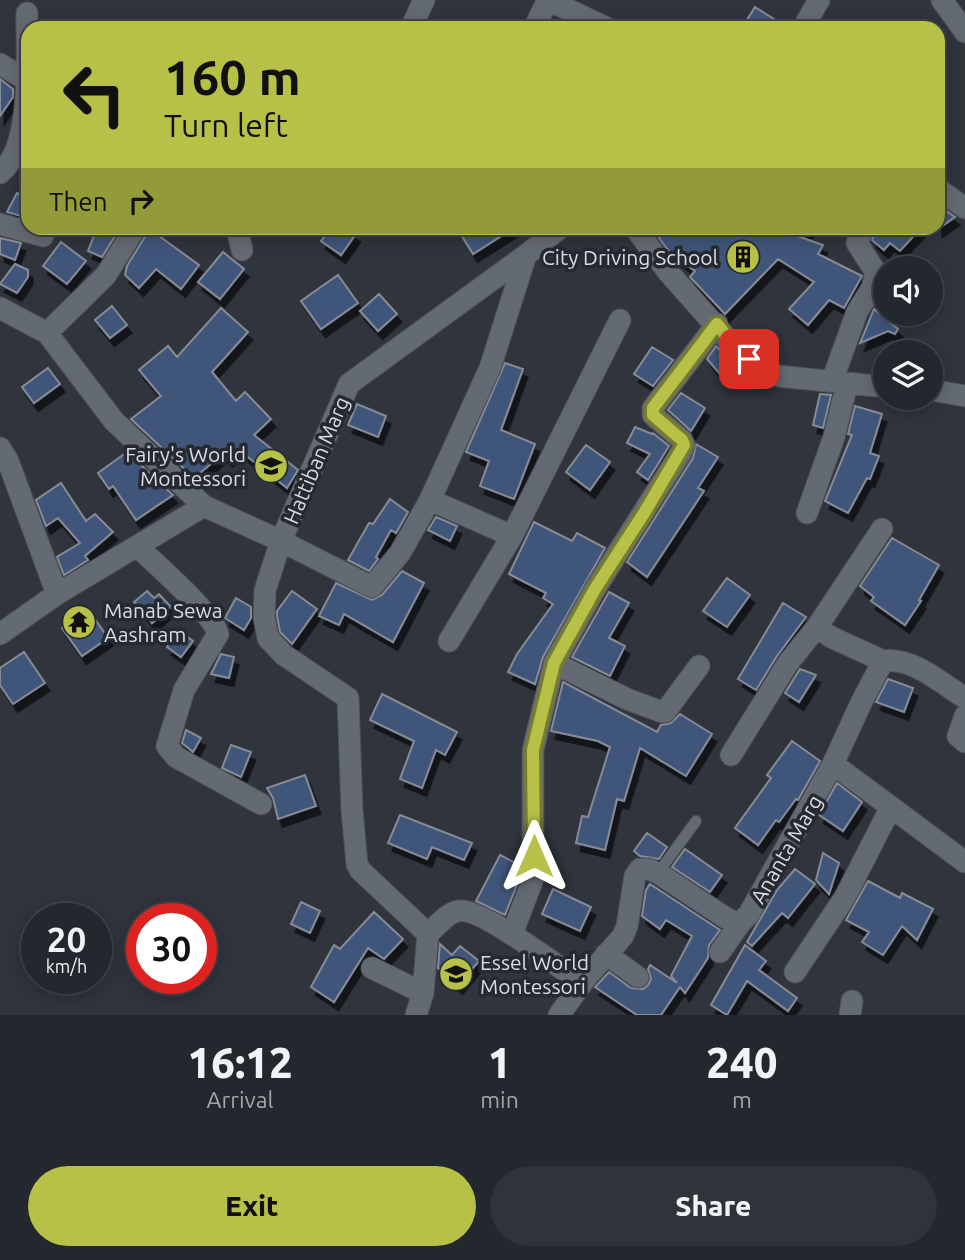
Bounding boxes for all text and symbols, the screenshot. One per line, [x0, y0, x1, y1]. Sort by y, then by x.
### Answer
icon: left [49, 49, 140, 140]
text: 160 m [164, 49, 301, 104]
text: Turn left [164, 107, 288, 143]
icon: right [122, 182, 160, 220]
text: Then [49, 187, 108, 216]
building icon: City Driving School [724, 238, 762, 276]
place label: City Driving School [542, 245, 718, 269]
map controls [873, 256, 943, 410]
button: sound [873, 256, 943, 326]
pin [719, 329, 779, 389]
icon: arrive [730, 340, 768, 378]
button: layers [873, 340, 943, 410]
street label: Hattiban Marg [278, 393, 354, 527]
place label: Fairy's World Montessori [125, 442, 246, 490]
school or university icon: Fairy's World Montessori [252, 447, 290, 485]
place label: Manab Sewa Aashram [104, 598, 223, 646]
temple icon: Manab Sewa Aashram [60, 603, 98, 641]
street label: Ananta Marg [745, 790, 827, 908]
position arrow [497, 819, 571, 893]
speed limit sign: 30 [126, 903, 217, 994]
text: 20 [47, 919, 86, 959]
place label: Essel World Montessori [480, 950, 589, 998]
school or university icon: Essel World Montessori [437, 955, 475, 993]
text: km/h [46, 956, 87, 976]
text: 16:12 [188, 1039, 293, 1086]
text: 1 [488, 1039, 511, 1086]
text: 240 [706, 1039, 777, 1086]
text: Arrival [207, 1087, 274, 1112]
text: min [480, 1087, 519, 1112]
text: m [732, 1087, 752, 1112]
button: Exit [28, 1166, 476, 1246]
button: Share [490, 1166, 937, 1246]

